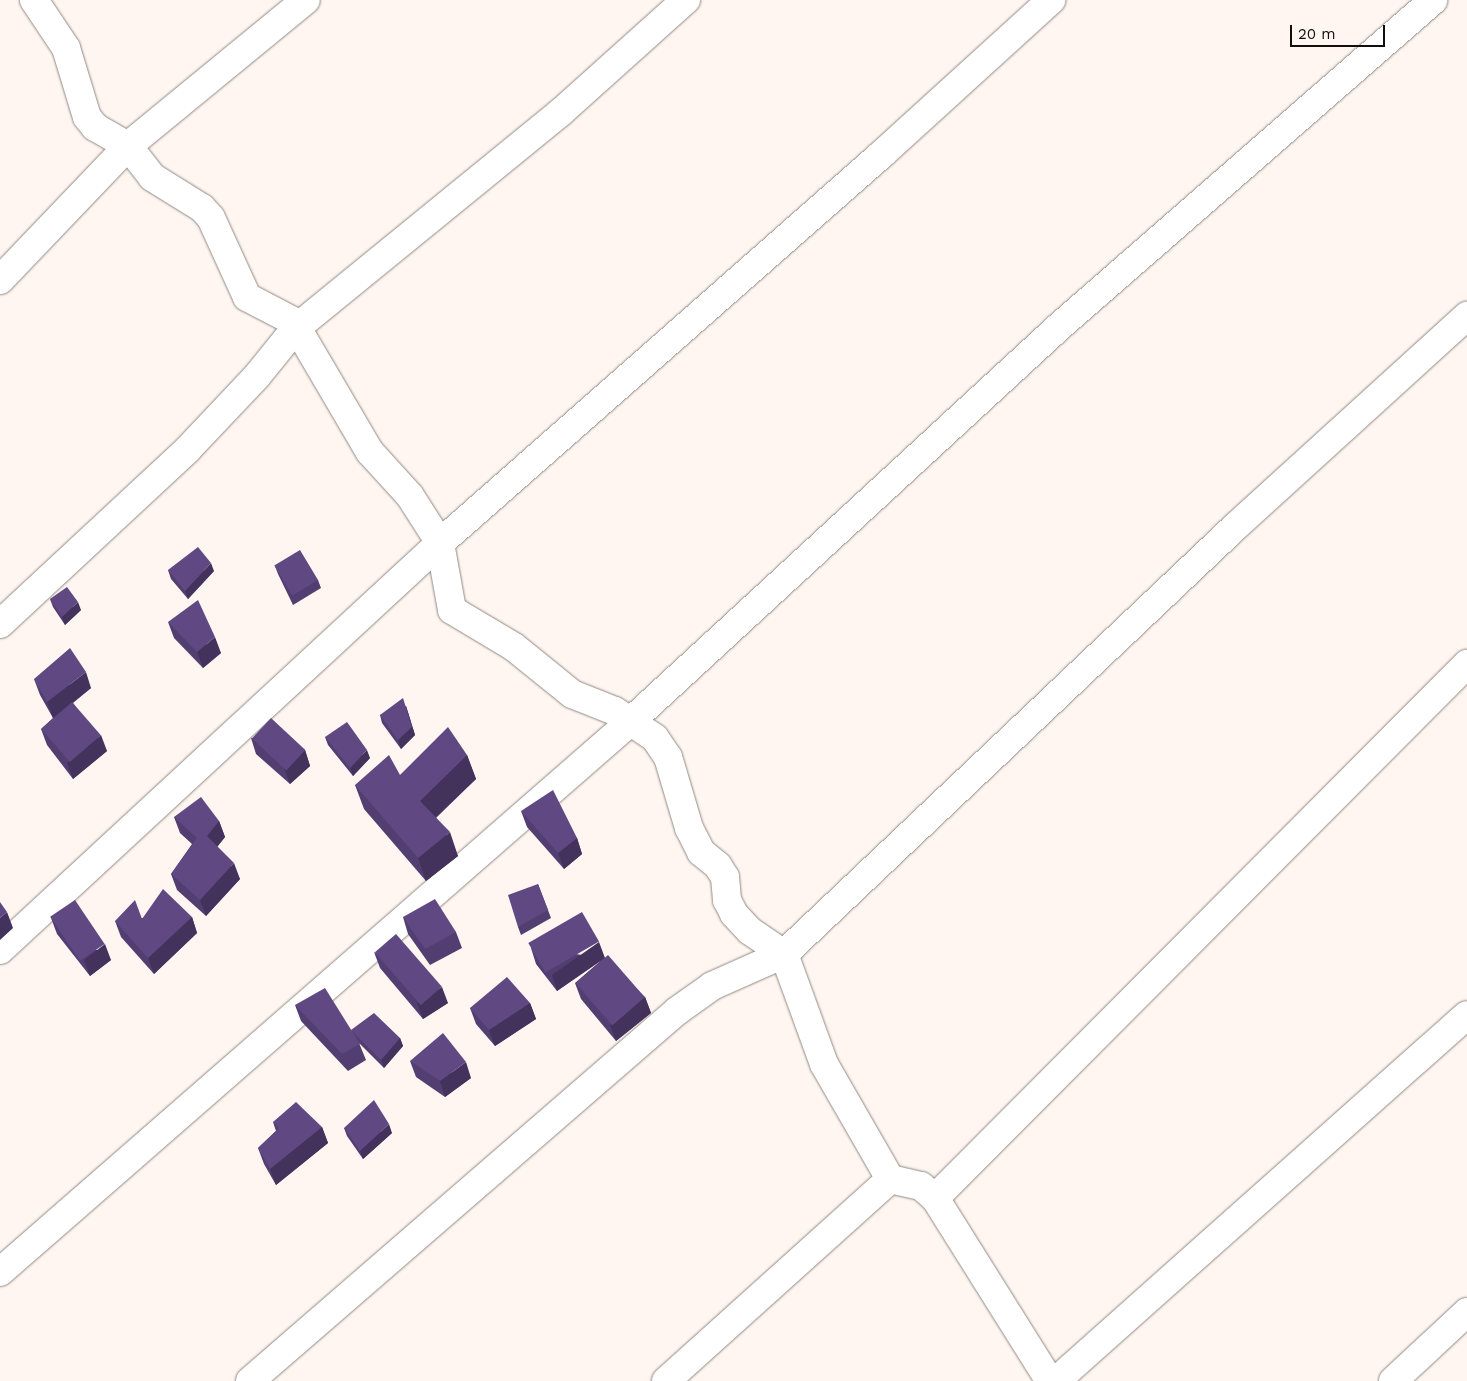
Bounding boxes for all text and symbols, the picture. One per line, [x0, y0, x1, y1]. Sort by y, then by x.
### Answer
scale bar [1292, 15, 1387, 47]
text: 20 m [1298, 25, 1336, 43]

